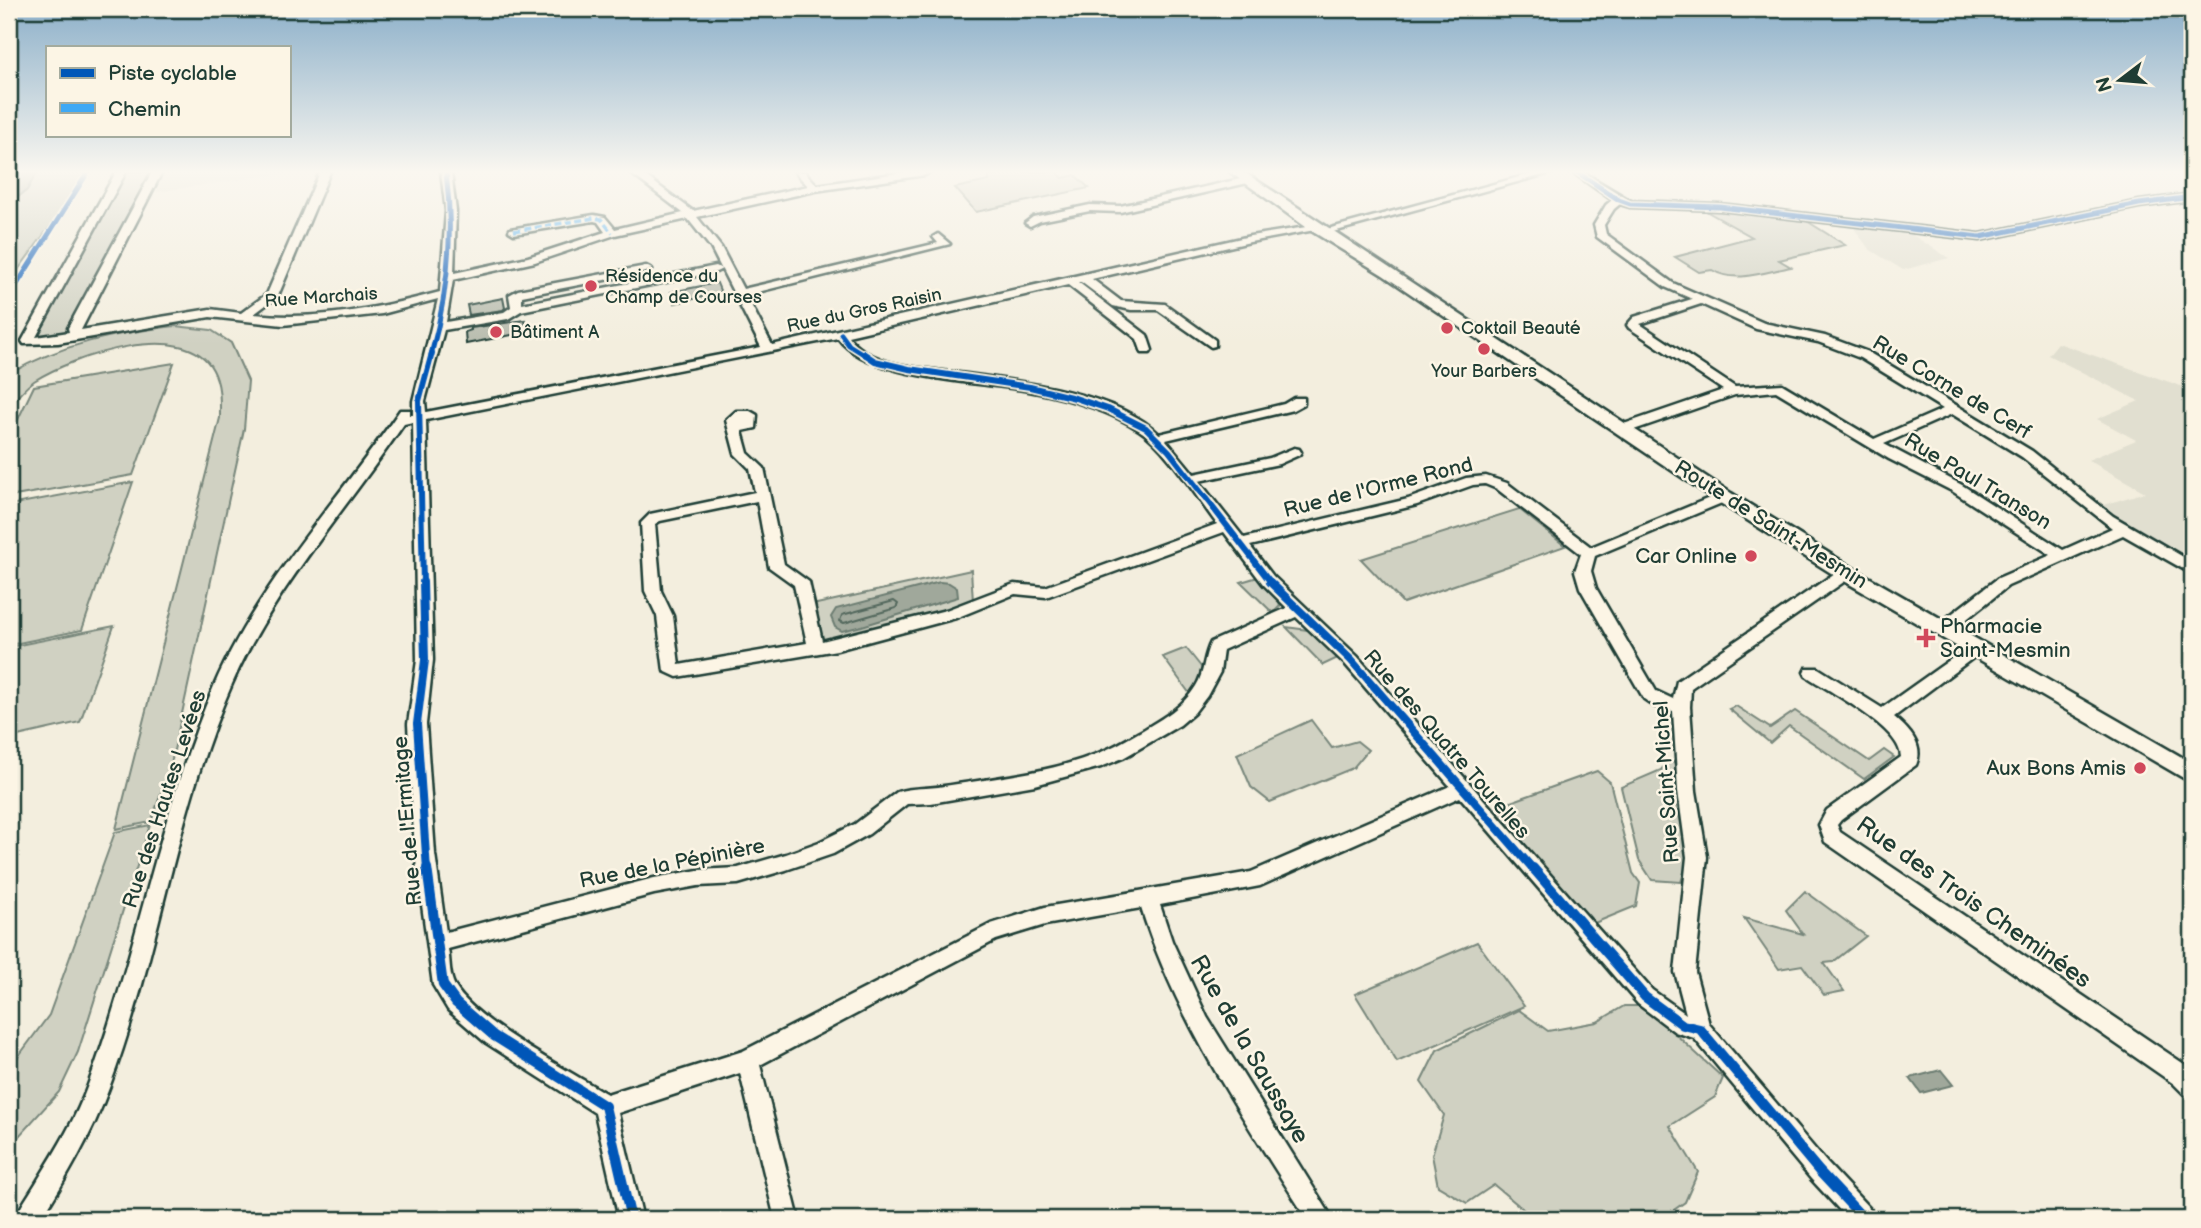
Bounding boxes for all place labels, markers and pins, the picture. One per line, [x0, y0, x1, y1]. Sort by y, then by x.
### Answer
place label: Résidence du Champ de Courses [605, 266, 762, 308]
marker: Résidence du Champ de Courses [583, 278, 599, 294]
place label: Coktail Beauté [1461, 318, 1581, 339]
marker: Coktail Beauté [1439, 320, 1455, 336]
place label: Bâtiment A [510, 322, 599, 343]
marker: Bâtiment A [488, 324, 504, 340]
marker: Your Barbers [1476, 341, 1492, 357]
place label: Your Barbers [1430, 361, 1537, 382]
place label: Car Online [1635, 544, 1737, 569]
marker: Car Online [1743, 548, 1759, 564]
place label: Pharmacie Saint-Mesmin [1940, 614, 2071, 663]
marker: Pharmacie Saint-Mesmin [1918, 630, 1934, 646]
place label: Aux Bons Amis [1986, 756, 2126, 781]
marker: Aux Bons Amis [2132, 760, 2148, 776]

